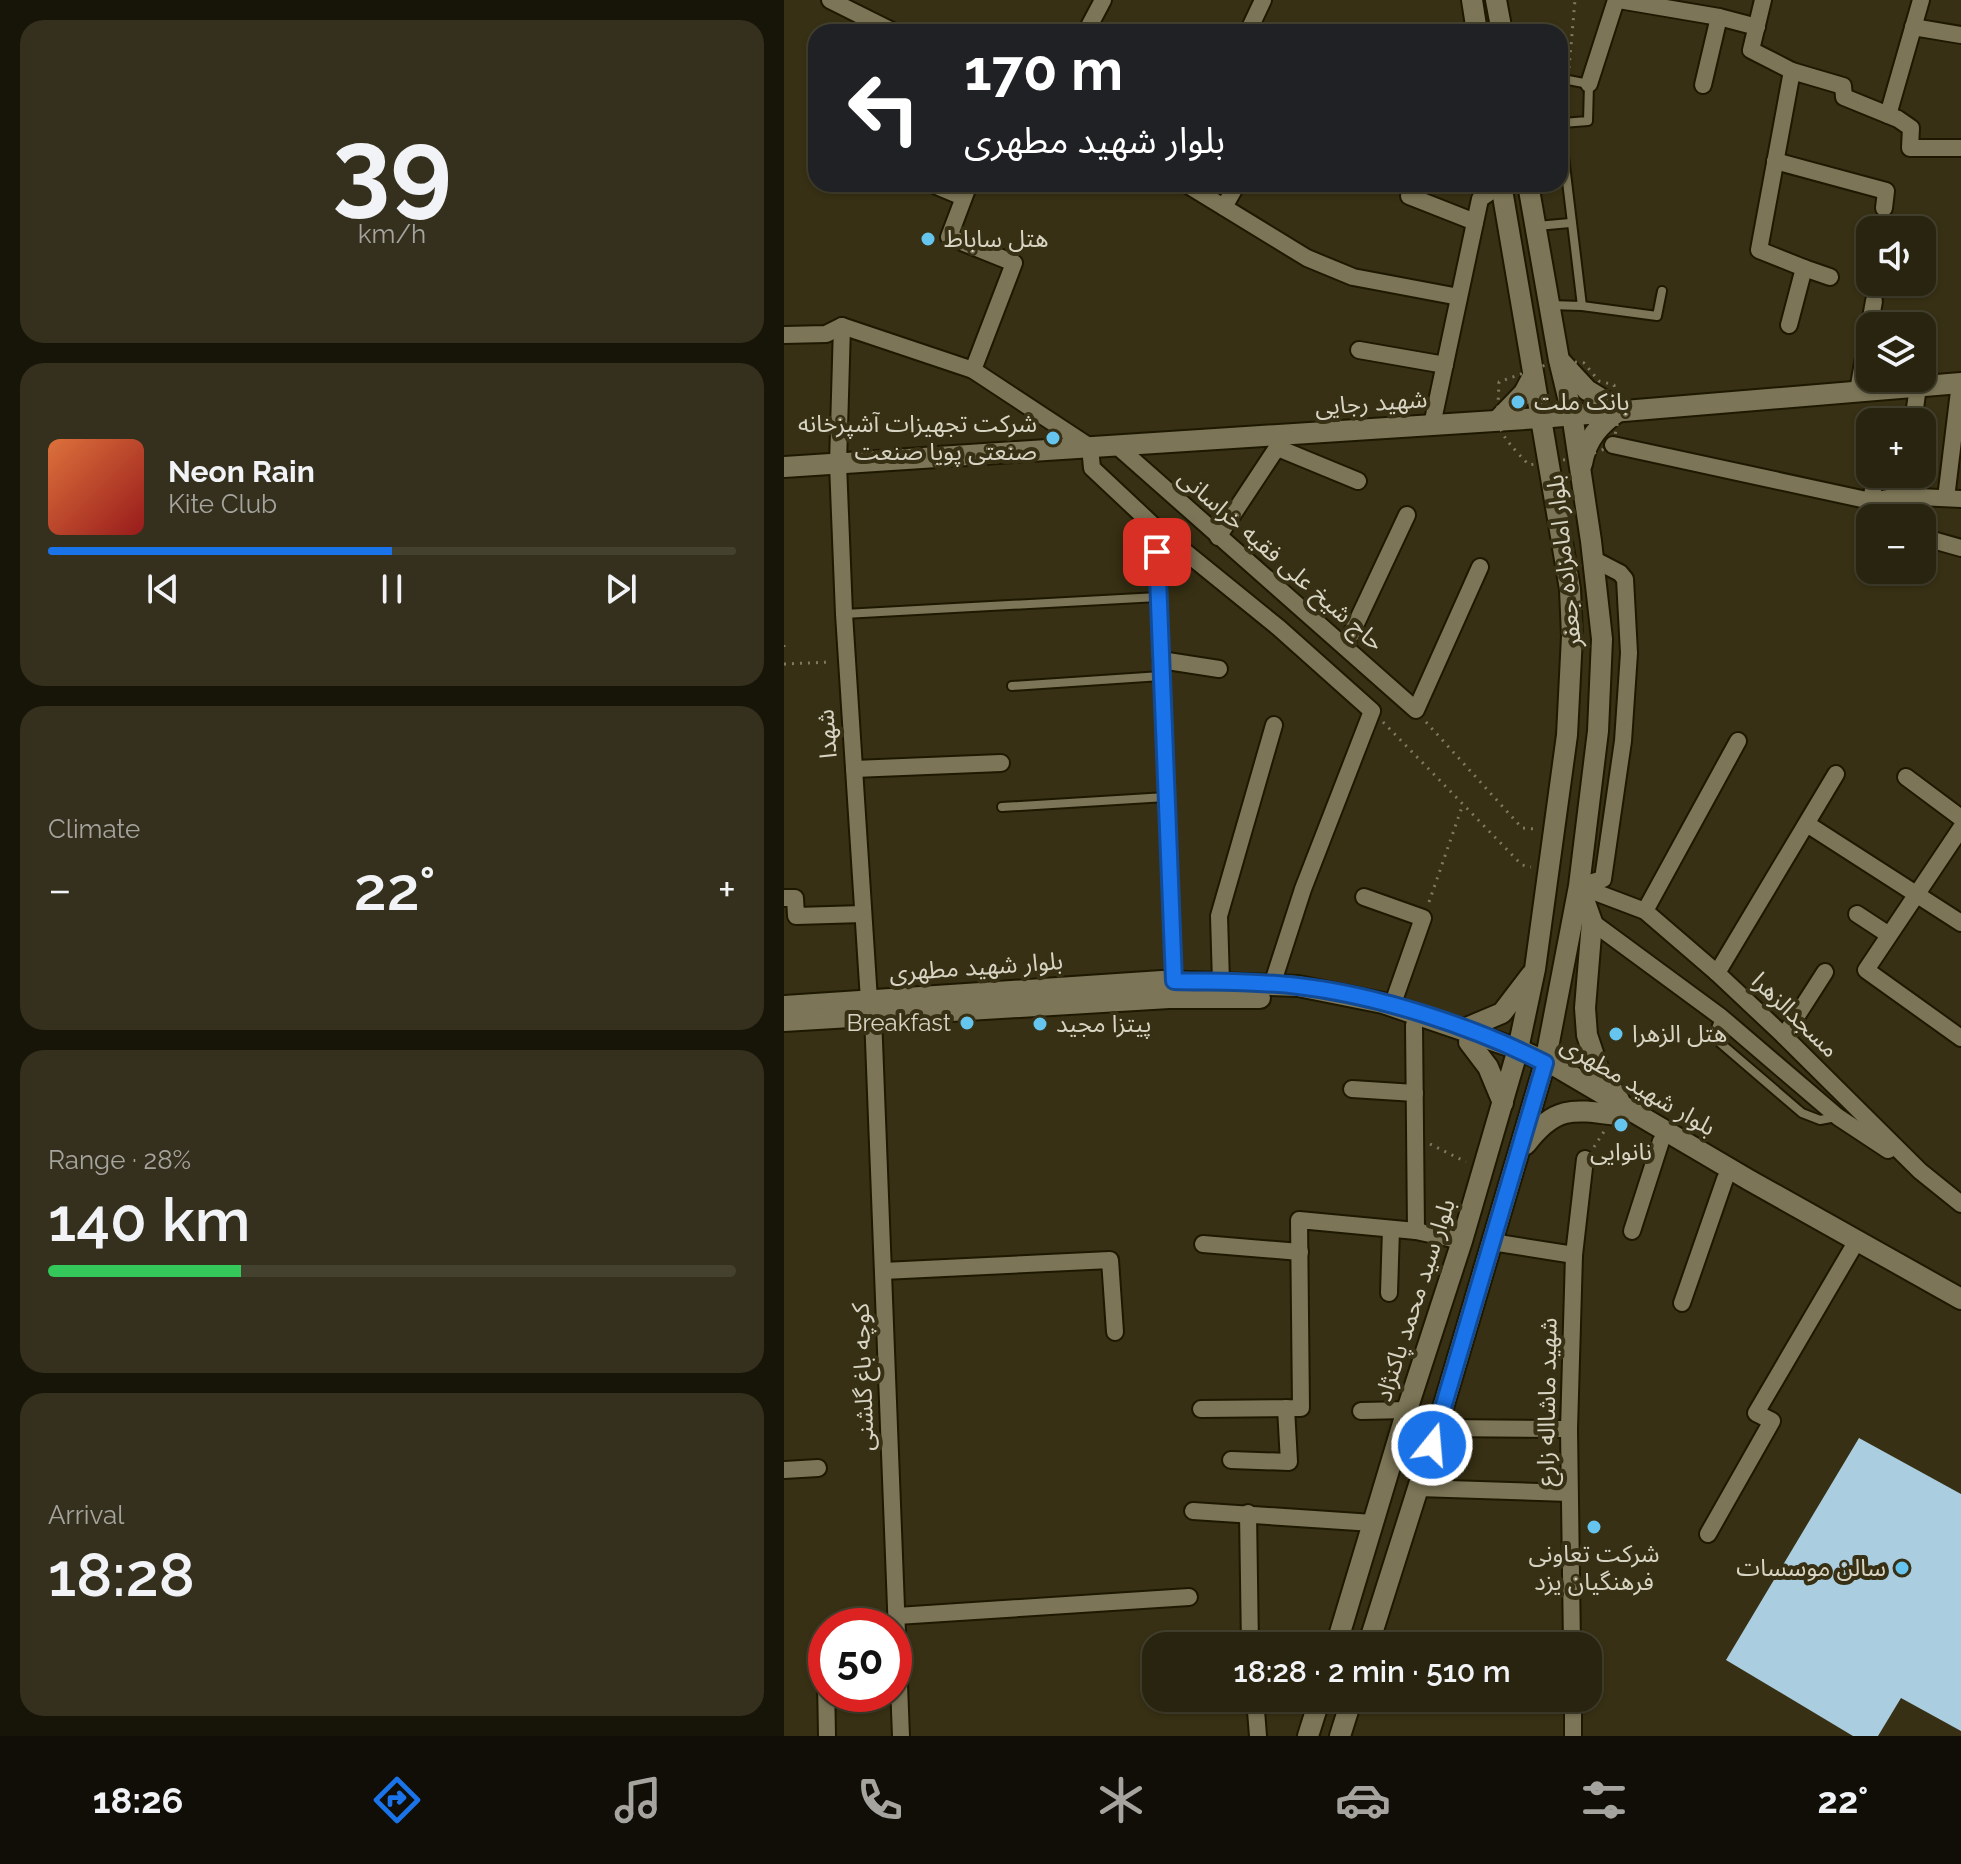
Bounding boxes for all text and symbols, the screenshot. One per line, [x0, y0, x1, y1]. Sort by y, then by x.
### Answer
text: 170 m [964, 37, 1123, 103]
icon: left [832, 56, 936, 160]
text: 39 [332, 106, 452, 228]
text: بلوار شهید مطهری [964, 119, 1225, 161]
map controls [1856, 216, 1936, 584]
button: sound [1856, 216, 1936, 296]
text: km/h [358, 219, 426, 249]
place label: هتل ساباط [944, 224, 1049, 253]
marker: هتل ساباط [919, 230, 937, 248]
button: layers [1856, 312, 1936, 392]
street label: شهید رجایی [1314, 384, 1428, 421]
place label: بانک ملت [1534, 387, 1629, 416]
marker: بانک ملت [1509, 393, 1527, 411]
button: + [1856, 408, 1936, 488]
place label: شرکت تجهیزات آشپزخانه صنعتی پویا صنعت [798, 409, 1037, 467]
marker: شرکت تجهیزات آشپزخانه صنعتی پویا صنعت [1044, 429, 1062, 447]
text: Neon Rain [168, 454, 315, 489]
street label: حاج شیخ علی فقیه خراسانی [1171, 462, 1390, 659]
street label: بلوار امامزاده جعفر [1540, 473, 1587, 650]
text: Kite Club [168, 489, 277, 519]
button: − [1856, 504, 1936, 584]
pin [1123, 518, 1191, 586]
icon: arrive [1135, 530, 1179, 574]
icon: previous [141, 567, 185, 611]
icon: pause [370, 567, 414, 611]
icon: next [599, 567, 643, 611]
street label: شهدا [810, 708, 843, 760]
text: Climate [48, 814, 140, 844]
text: 22° [354, 854, 436, 924]
text: − [48, 864, 72, 915]
text: + [718, 864, 736, 915]
street label: بلوار شهید مطهری [888, 946, 1064, 987]
street label: مسجدالزهرا [1746, 966, 1845, 1063]
place label: Breakfast [847, 1008, 951, 1037]
place label: پیتزا مجید [1056, 1009, 1151, 1039]
marker: Breakfast [958, 1014, 976, 1032]
marker: پیتزا مجید [1031, 1015, 1049, 1033]
place label: هتل الزهرا [1632, 1019, 1727, 1048]
marker: هتل الزهرا [1607, 1025, 1625, 1043]
street label: بلوار شهید مطهری [1556, 1030, 1721, 1142]
marker: نانوایی [1612, 1116, 1630, 1134]
place label: نانوایی [1590, 1137, 1652, 1166]
text: Range · 28% [48, 1145, 191, 1175]
text: 140 km [48, 1185, 250, 1255]
street label: بلوار سید محمد پاکنژاد [1368, 1195, 1462, 1405]
street label: کوچه باغ گلشنی [845, 1301, 883, 1452]
street label: شهید ماشااله زارع [1531, 1317, 1565, 1487]
position arrow [1390, 1403, 1474, 1487]
text: Arrival [48, 1500, 124, 1530]
marker: شرکت تعاونی فرهنگیان یزد [1585, 1518, 1603, 1536]
place label: شرکت تعاونی فرهنگیان یزد [1528, 1539, 1660, 1596]
text: 18:28 [48, 1540, 195, 1610]
place label: سالن موسسات [1736, 1553, 1886, 1582]
marker: سالن موسسات [1893, 1559, 1911, 1577]
speed limit sign: 50 [808, 1608, 912, 1712]
text: 18:28 · 2 min · 510 m [1234, 1654, 1510, 1689]
icon: directions [369, 1772, 425, 1828]
icon: music [610, 1772, 666, 1828]
icon: phone [852, 1772, 908, 1828]
icon: climate [1093, 1772, 1149, 1828]
icon: car [1335, 1772, 1391, 1828]
icon: filters [1576, 1772, 1632, 1828]
text: 18:26 [93, 1779, 183, 1821]
text: 22° [1818, 1779, 1868, 1821]

